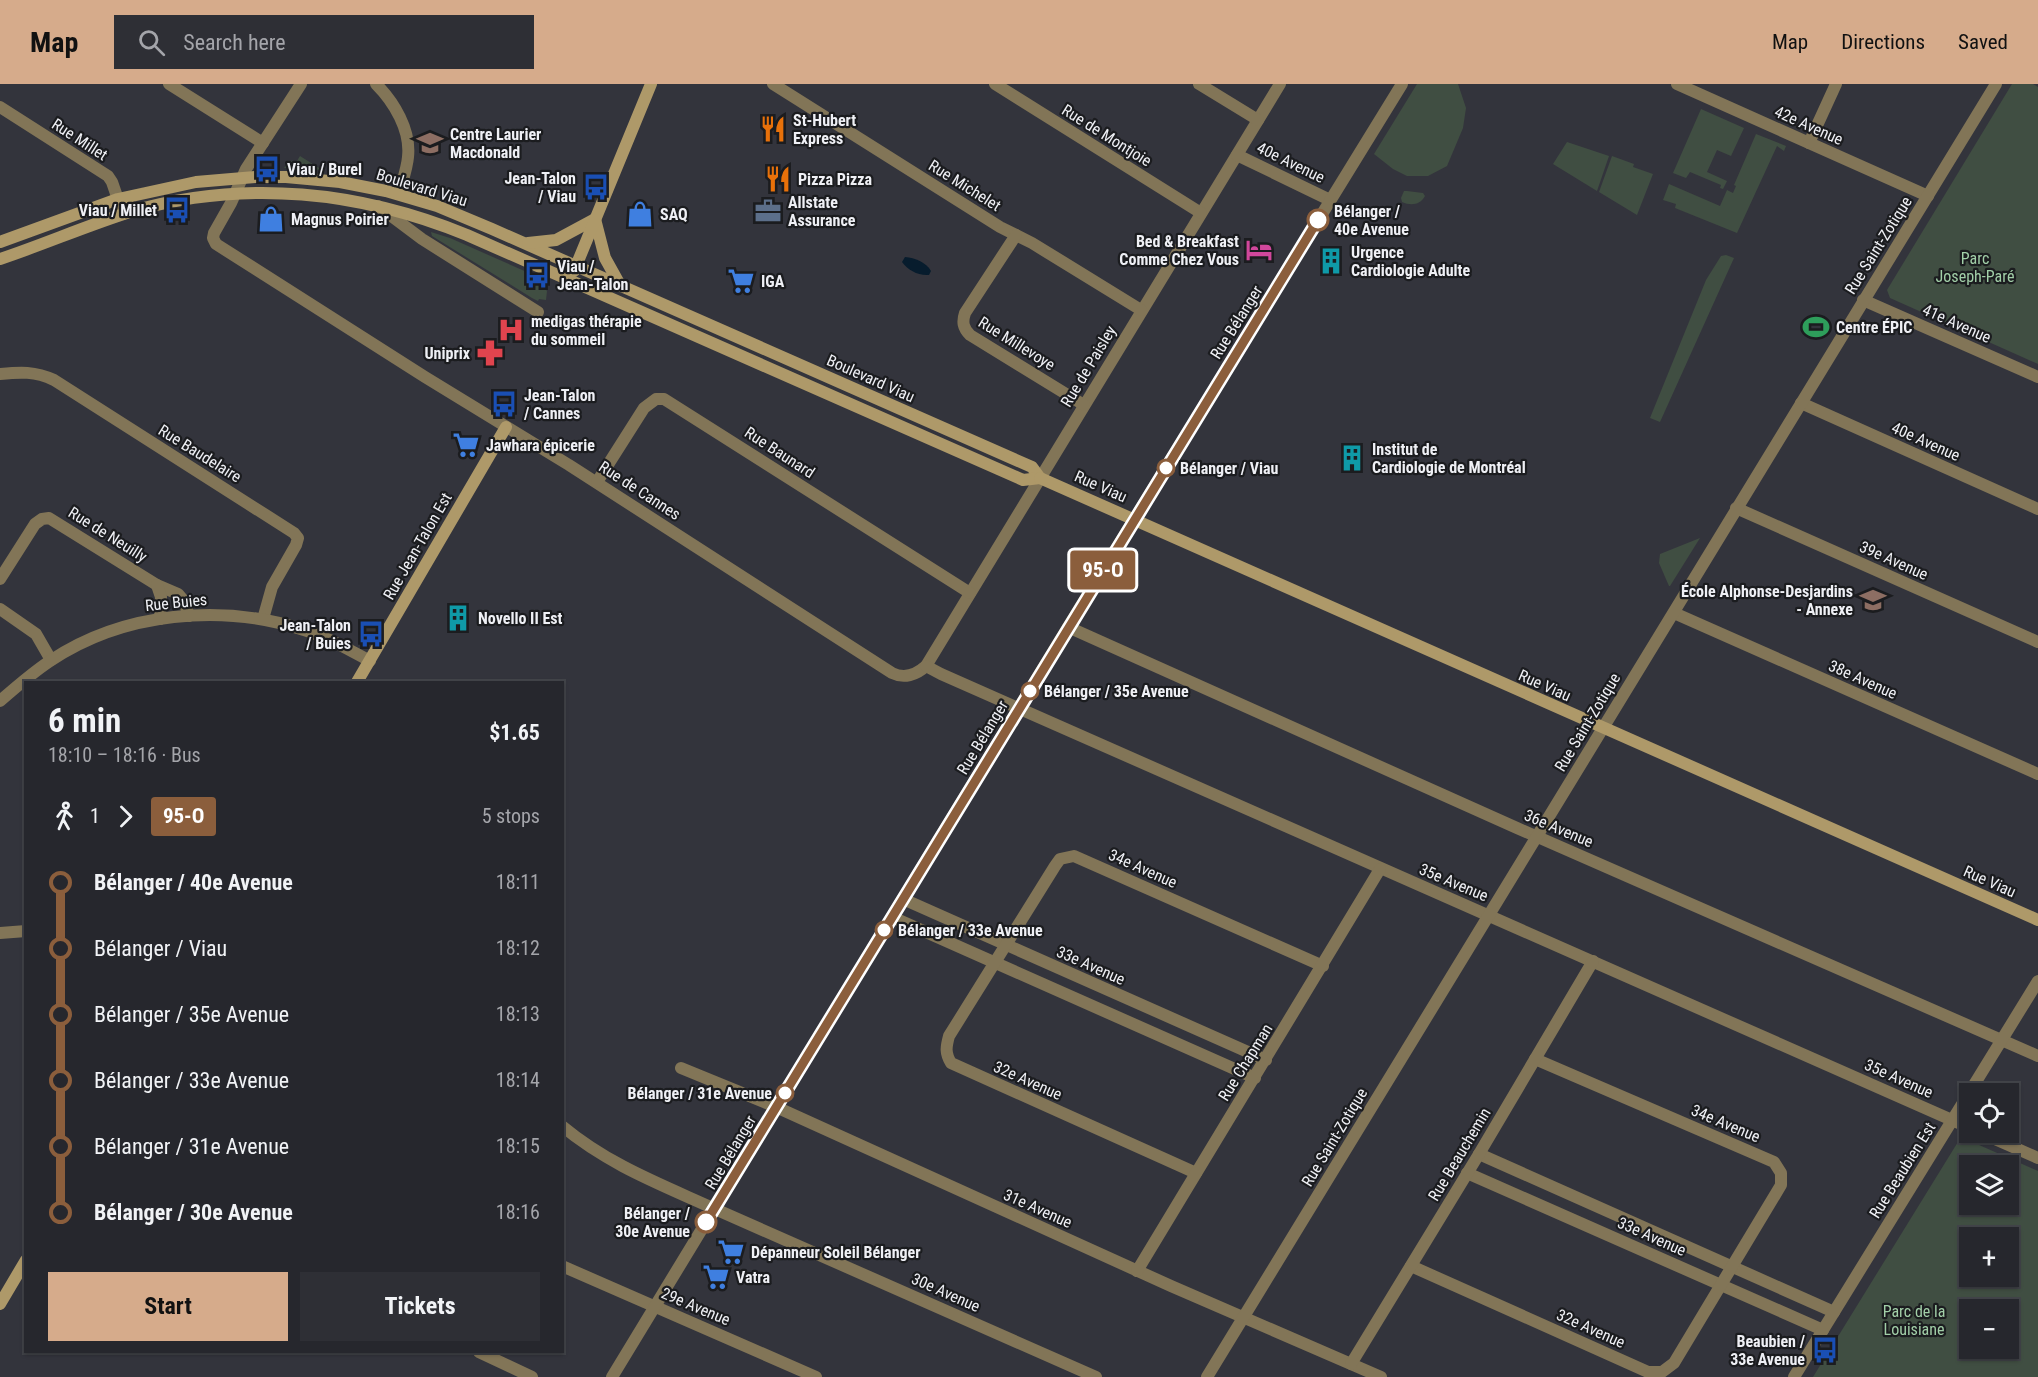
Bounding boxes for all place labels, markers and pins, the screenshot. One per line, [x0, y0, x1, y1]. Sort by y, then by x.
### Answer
place label: St-Hubert Express [793, 111, 856, 148]
restaurant icon: St-Hubert Express [758, 114, 788, 144]
place label: Centre Laurier Macdonald [450, 125, 541, 162]
school or university icon: Centre Laurier Macdonald [415, 128, 445, 158]
bus stop icon: Viau / Burel [252, 154, 282, 184]
place label: Viau / Burel [287, 160, 362, 179]
restaurant icon: Pizza Pizza [763, 164, 793, 194]
place label: Jean-Talon / Viau [505, 169, 576, 206]
place label: Pizza Pizza [798, 170, 872, 189]
bus stop icon: Jean-Talon / Viau [581, 172, 611, 202]
place label: Allstate Assurance [788, 193, 856, 230]
bus stop icon: Viau / Millet [162, 195, 192, 225]
office icon: Allstate Assurance [753, 196, 783, 226]
shop icon: SAQ [625, 199, 655, 229]
place label: Viau / Millet [79, 201, 157, 220]
place label: Bélanger / 40e Avenue [1334, 202, 1409, 239]
shop icon: Magnus Poirier [256, 204, 286, 234]
place label: SAQ [660, 205, 688, 224]
marker: Bélanger / 40e Avenue [1307, 209, 1329, 231]
place label: Magnus Poirier [291, 210, 389, 229]
place label: Bed & Breakfast Comme Chez Vous [1119, 232, 1239, 269]
hotel icon: Bed & Breakfast Comme Chez Vous [1244, 235, 1274, 265]
place label: Urgence Cardiologie Adulte [1351, 243, 1470, 280]
building icon: Urgence Cardiologie Adulte [1316, 246, 1346, 276]
place label: Viau / Jean-Talon [557, 257, 629, 294]
bus stop icon: Viau / Jean-Talon [522, 260, 552, 290]
supermarket icon: IGA [726, 266, 756, 296]
place label: IGA [761, 272, 785, 291]
place label: medigas thérapie du sommeil [531, 312, 642, 349]
sports icon: Centre ÉPIC [1801, 312, 1831, 342]
hospital icon: medigas thérapie du sommeil [496, 315, 526, 345]
place label: Centre ÉPIC [1836, 318, 1912, 337]
pharmacy icon: Uniprix [475, 338, 505, 368]
place label: Uniprix [424, 344, 471, 363]
place label: Jean-Talon / Cannes [523, 386, 596, 423]
bus stop icon: Jean-Talon / Cannes [489, 389, 519, 419]
supermarket icon: Jawhara épicerie [451, 430, 481, 460]
place label: Jawhara épicerie [486, 436, 595, 455]
place label: Institut de Cardiologie de Montréal [1372, 440, 1526, 477]
building icon: Institut de Cardiologie de Montréal [1337, 443, 1367, 473]
marker: Bélanger / Viau [1157, 459, 1175, 477]
place label: Bélanger / Viau [1180, 459, 1279, 478]
place label: École Alphonse-Desjardins - Annexe [1681, 582, 1853, 619]
school or university icon: École Alphonse-Desjardins - Annexe [1858, 585, 1888, 615]
building icon: Novello II Est [443, 603, 473, 633]
place label: Novello II Est [478, 609, 563, 628]
place label: Jean-Talon / Buies [280, 616, 351, 653]
bus stop icon: Jean-Talon / Buies [356, 619, 386, 649]
marker: Bélanger / 35e Avenue [1021, 682, 1039, 700]
place label: Bélanger / 35e Avenue [1044, 682, 1189, 701]
marker: Bélanger / 33e Avenue [875, 921, 893, 939]
place label: Bélanger / 33e Avenue [898, 921, 1043, 940]
place label: Bélanger / 31e Avenue [627, 1084, 772, 1103]
marker: Bélanger / 31e Avenue [776, 1084, 794, 1102]
place label: Bélanger / 30e Avenue [615, 1204, 691, 1241]
marker: Bélanger / 30e Avenue [695, 1211, 717, 1233]
supermarket icon: Dépanneur Soleil Bélanger [716, 1237, 746, 1267]
place label: Dépanneur Soleil Bélanger [751, 1243, 921, 1262]
supermarket icon: Vatra [701, 1262, 731, 1292]
place label: Vatra [736, 1268, 770, 1287]
place label: Beaubien / 33e Avenue [1730, 1332, 1806, 1369]
bus stop icon: Beaubien / 33e Avenue [1810, 1335, 1840, 1365]

